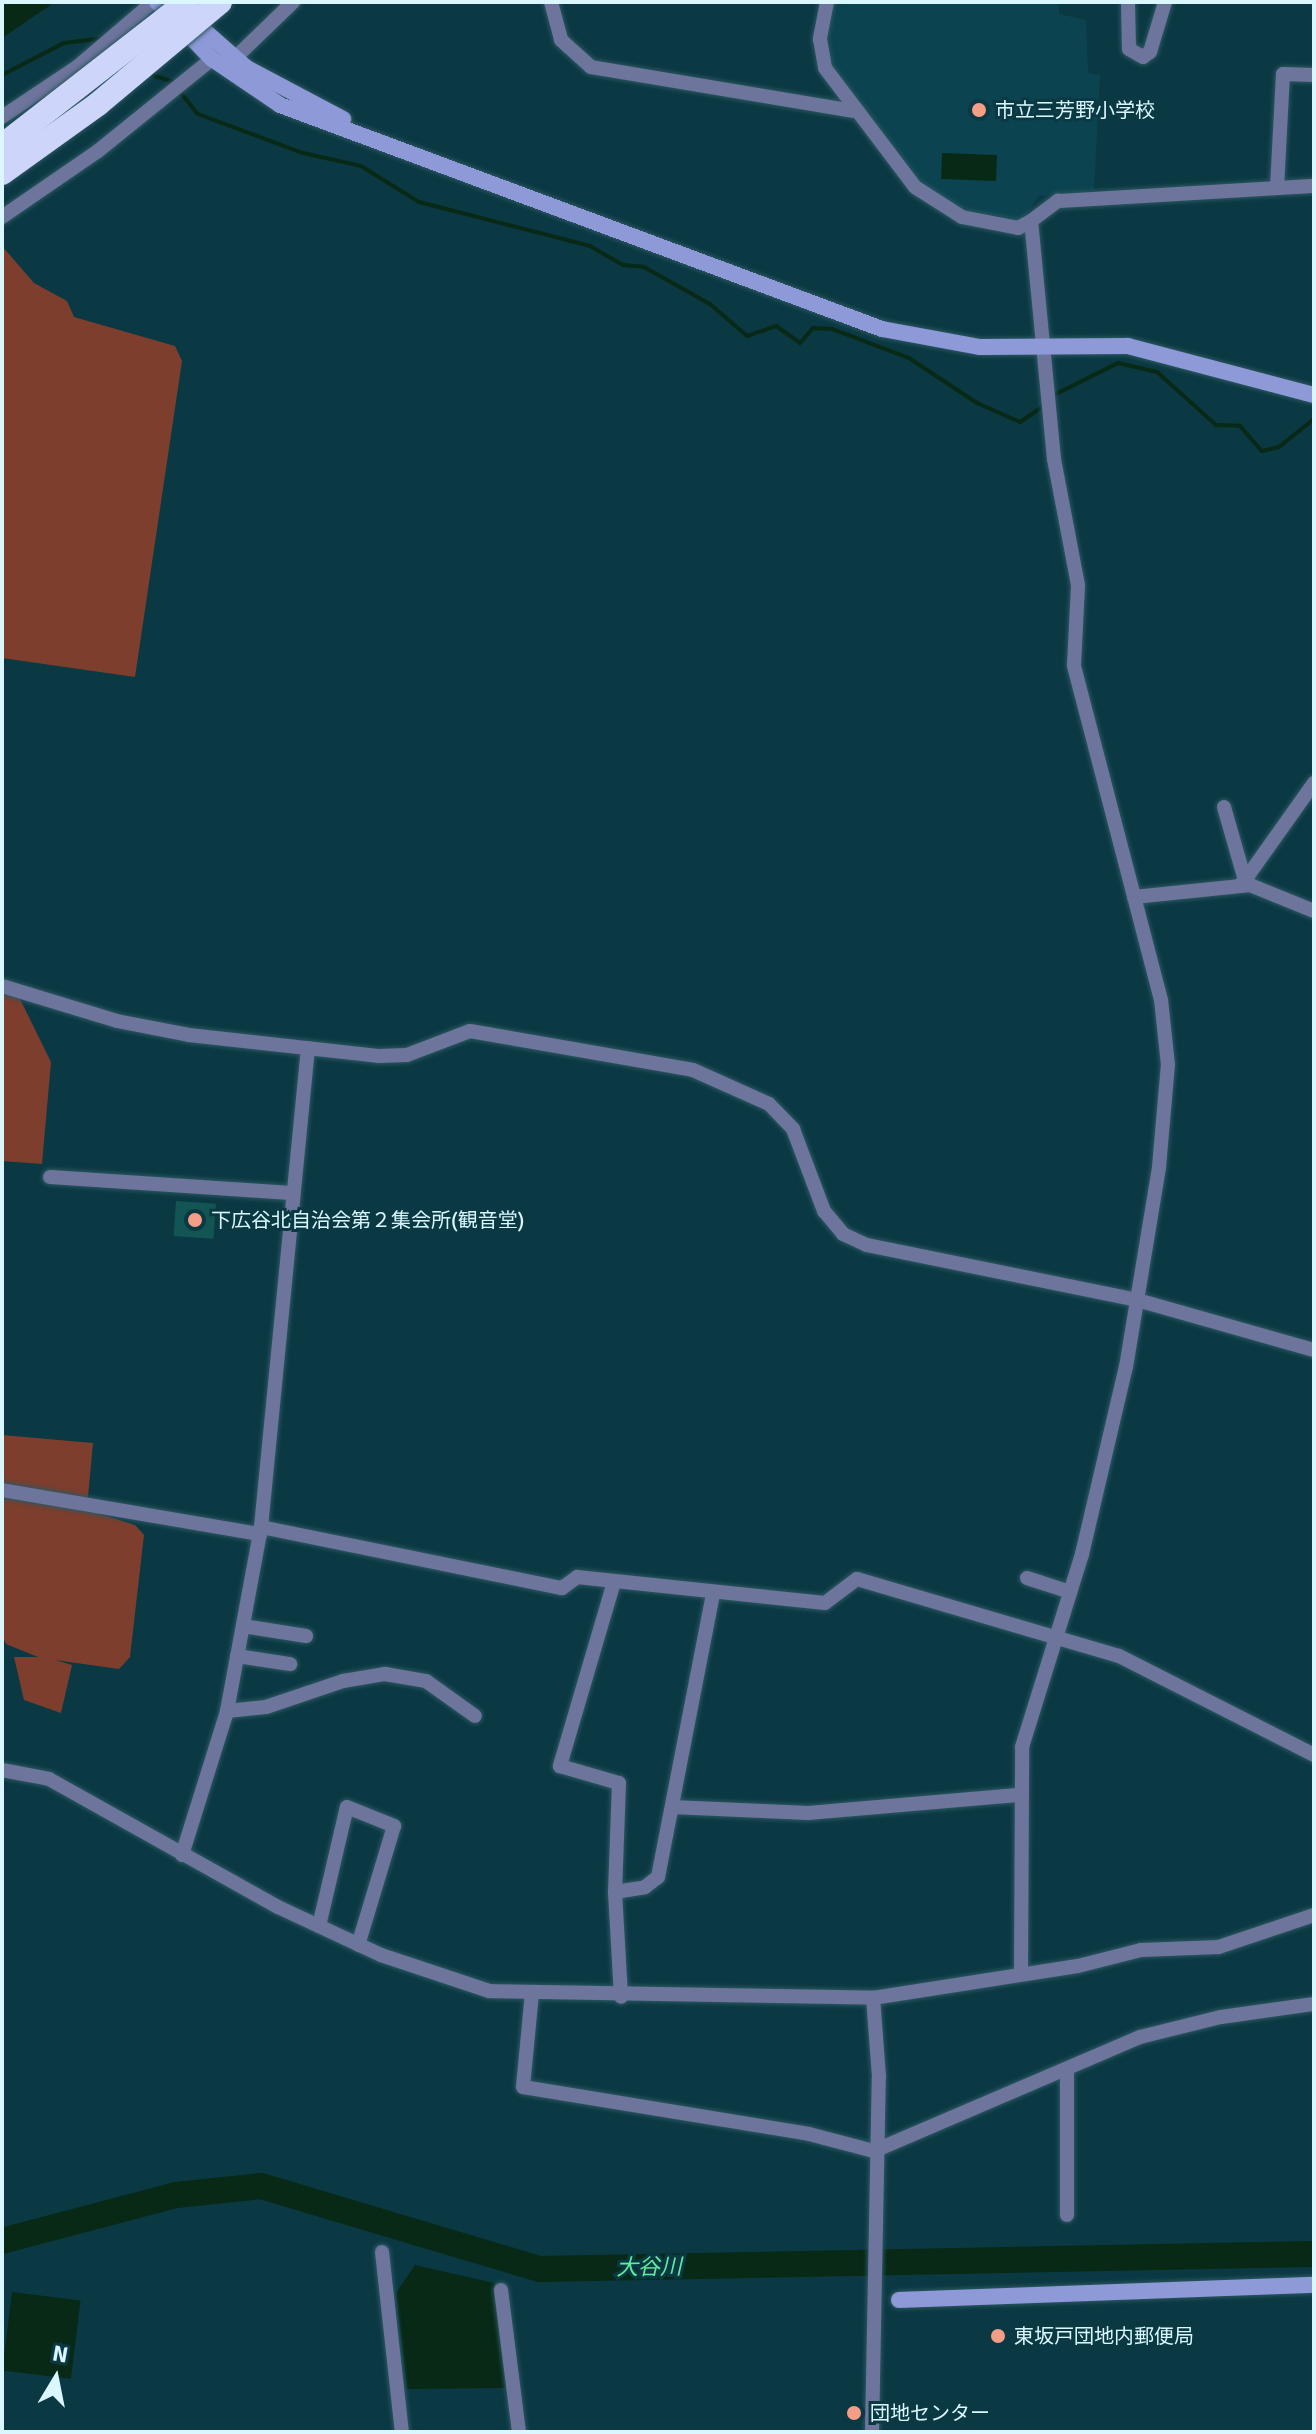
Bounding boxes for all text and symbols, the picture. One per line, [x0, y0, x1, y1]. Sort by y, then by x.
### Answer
place label: 市立三芳野小学校 [995, 98, 1155, 122]
marker: 市立三芳野小学校 [970, 101, 988, 119]
place label: 下広谷北自治会第２集会所(観音堂) [211, 1208, 524, 1232]
marker: 下広谷北自治会第２集会所(観音堂) [186, 1211, 204, 1229]
water label: 大谷川 [616, 2253, 682, 2281]
place label: 東坂戸団地内郵便局 [1014, 2324, 1194, 2348]
marker: 東坂戸団地内郵便局 [989, 2327, 1007, 2345]
north arrow [16, 2338, 96, 2418]
text: N [50, 2339, 70, 2368]
place label: 団地センター [870, 2401, 990, 2425]
marker: 団地センター [845, 2404, 863, 2422]

